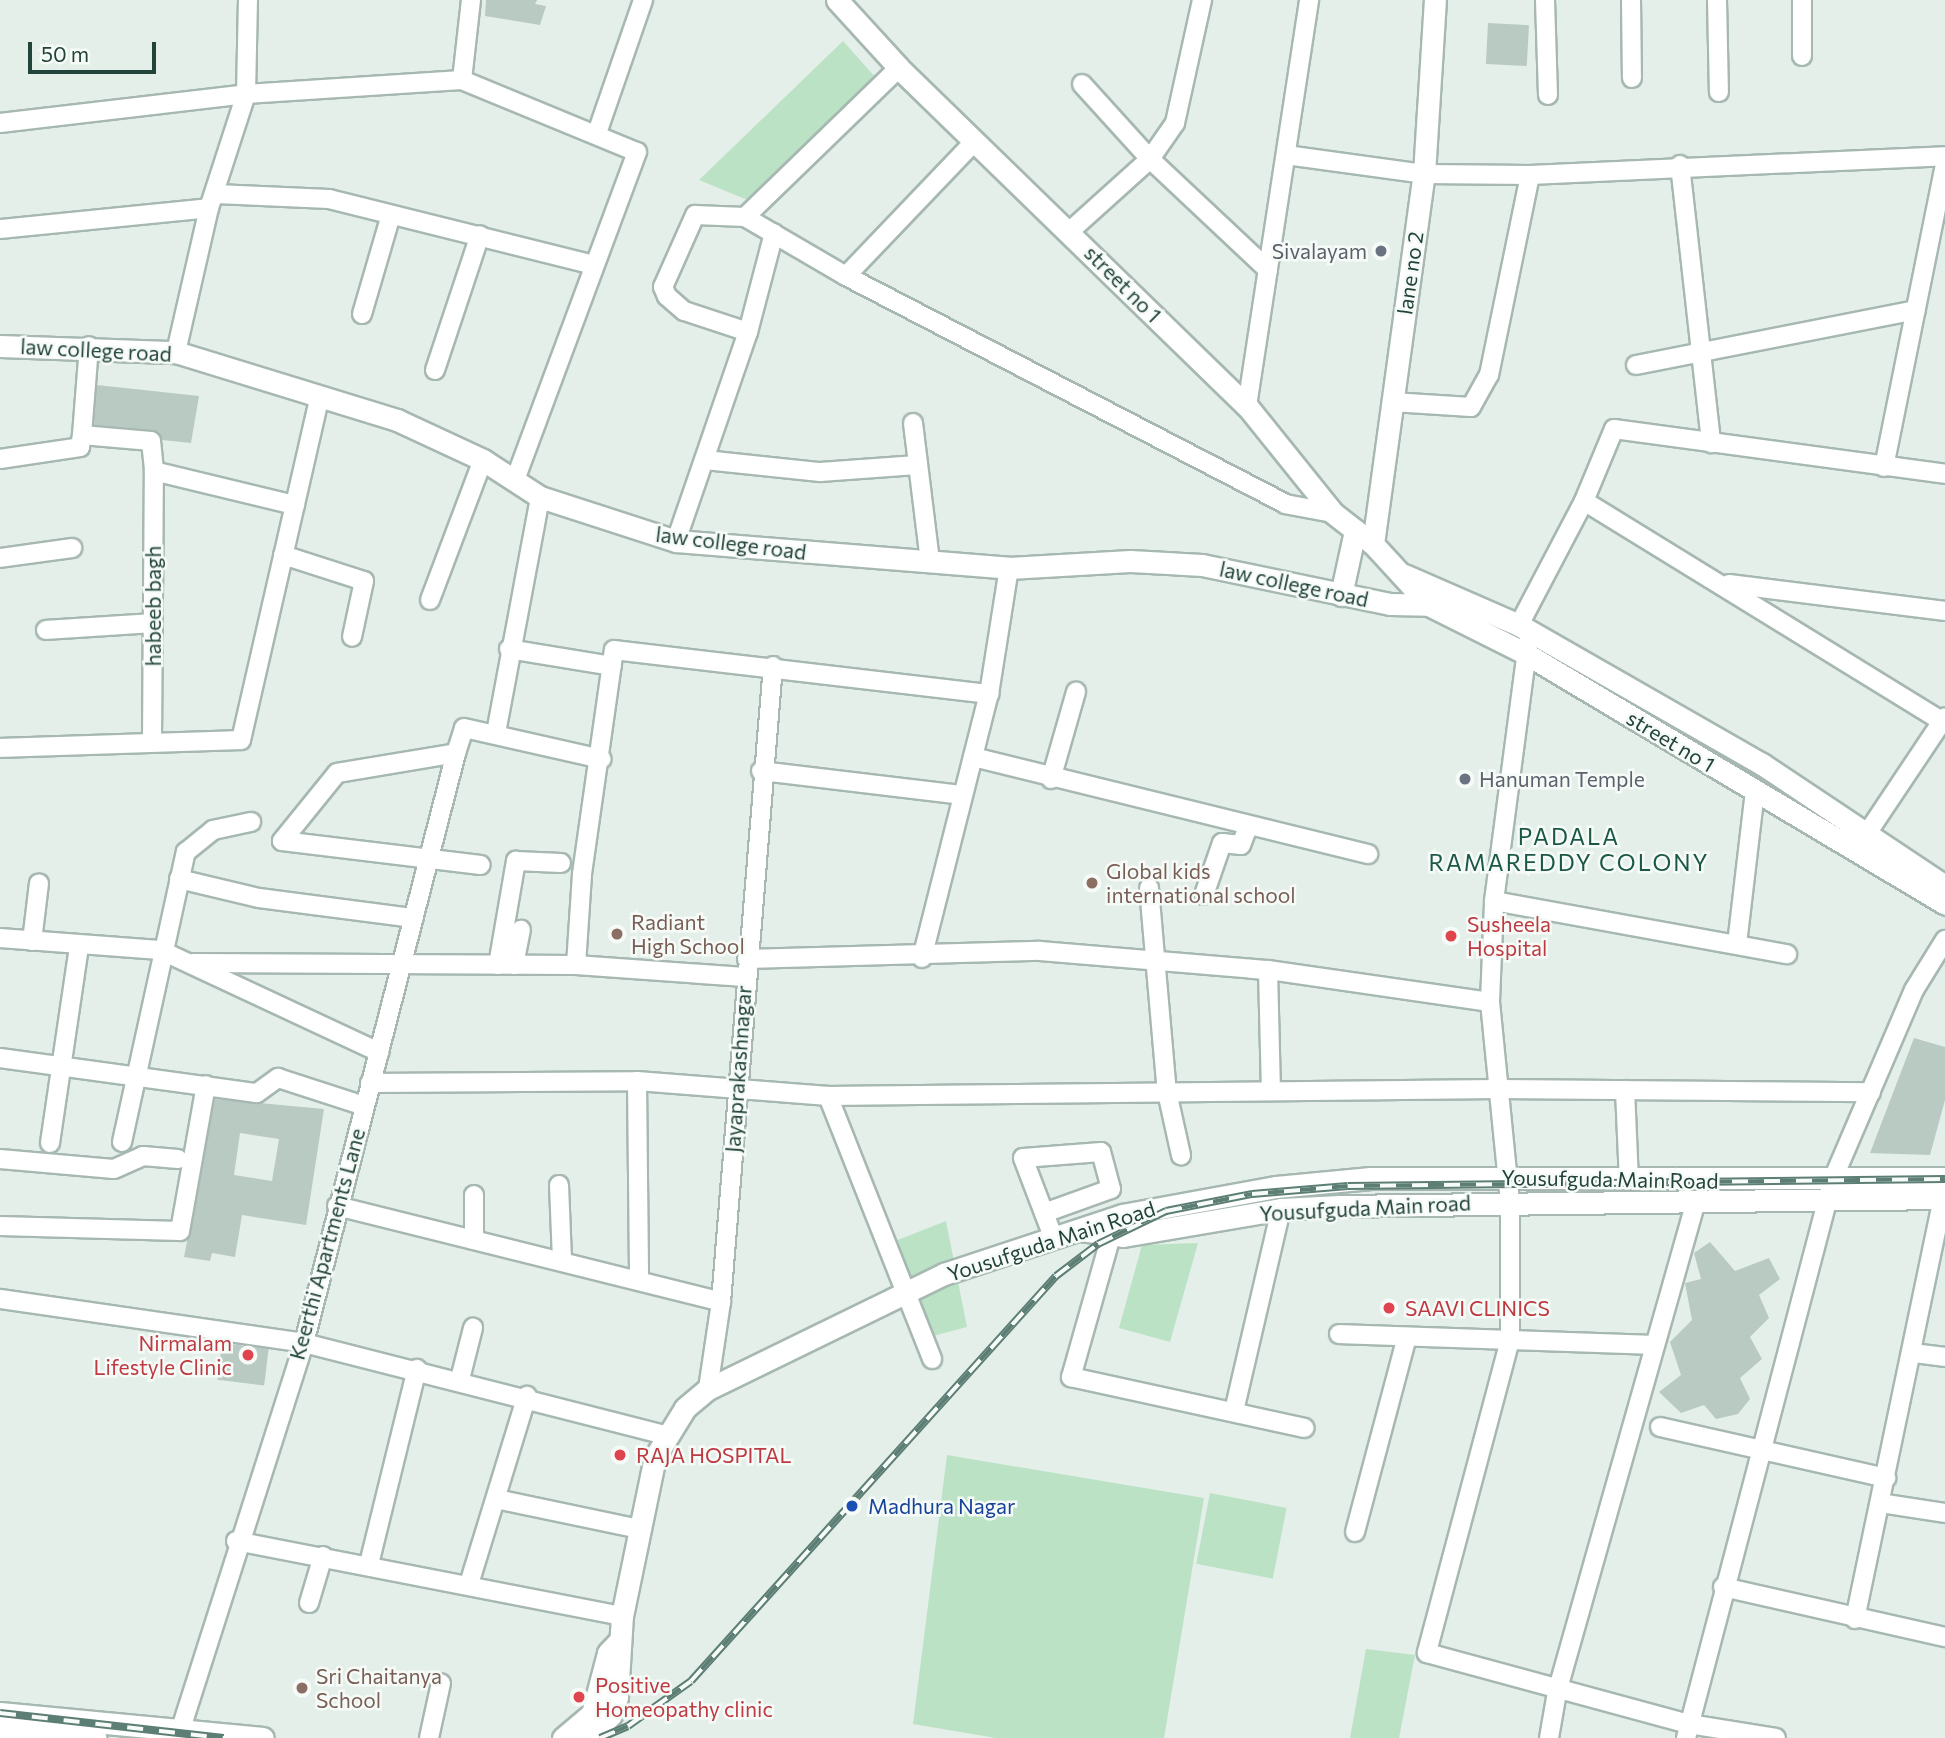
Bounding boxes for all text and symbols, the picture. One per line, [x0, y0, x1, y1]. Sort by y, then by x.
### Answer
scale bar [32, 28, 159, 72]
text: 50 m [41, 41, 89, 66]
street label: lane no 2 [1392, 230, 1428, 316]
place label: Sivalayam [1272, 238, 1367, 264]
street label: street no 1 [1079, 240, 1167, 328]
marker: Sivalayam [1373, 243, 1389, 259]
street label: law college road [20, 333, 172, 367]
street label: law college road [654, 521, 808, 565]
street label: habeeb bagh [140, 546, 166, 666]
street label: law college road [1217, 556, 1371, 612]
street label: street no 1 [1622, 705, 1720, 777]
place label: Hanuman Temple [1479, 766, 1645, 792]
marker: Hanuman Temple [1457, 771, 1473, 787]
district label: PADALA RAMAREDDY COLONY [1430, 822, 1708, 876]
place label: Global kids international school [1106, 858, 1296, 908]
marker: Global kids international school [1084, 875, 1100, 891]
place label: Radiant High School [631, 909, 745, 959]
place label: Susheela Hospital [1467, 911, 1551, 961]
marker: Radiant High School [609, 926, 625, 942]
marker: Susheela Hospital [1441, 926, 1461, 946]
street label: Jayaprakashnagar [720, 984, 756, 1154]
street label: Keerthi Apartments Lane [284, 1126, 370, 1362]
street label: Yousufguda Main Road [1501, 1165, 1719, 1193]
street label: Yousufguda Main road [1259, 1190, 1471, 1226]
street label: Yousufguda Main Road [944, 1195, 1158, 1287]
place label: SAAVI CLINICS [1405, 1295, 1550, 1321]
marker: SAAVI CLINICS [1379, 1298, 1399, 1318]
place label: Nirmalam Lifestyle Clinic [93, 1330, 232, 1380]
marker: Nirmalam Lifestyle Clinic [238, 1345, 258, 1365]
place label: RAJA HOSPITAL [636, 1442, 792, 1468]
marker: RAJA HOSPITAL [610, 1445, 630, 1465]
place label: Madhura Nagar [868, 1493, 1015, 1519]
marker: Madhura Nagar [842, 1496, 862, 1516]
place label: Sri Chaitanya School [316, 1663, 442, 1713]
place label: Positive Homeopathy clinic [595, 1672, 773, 1722]
marker: Sri Chaitanya School [294, 1680, 310, 1696]
marker: Positive Homeopathy clinic [569, 1687, 589, 1707]

